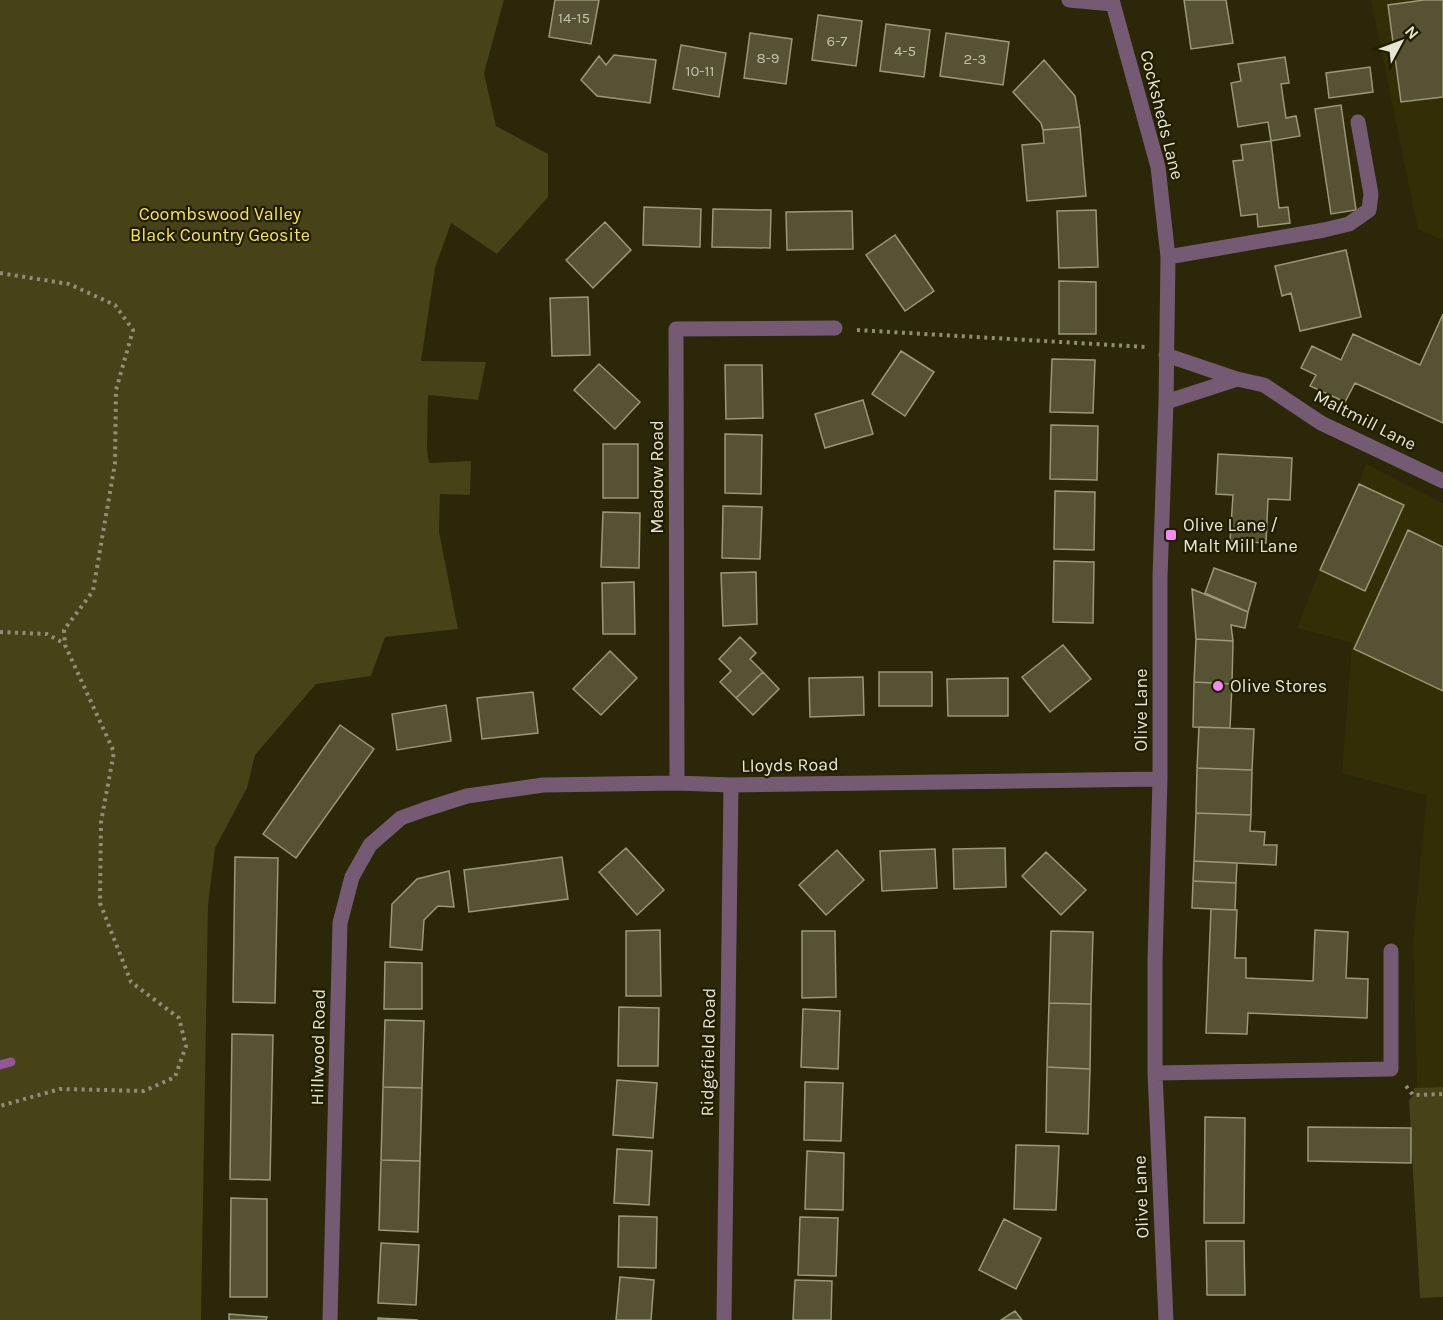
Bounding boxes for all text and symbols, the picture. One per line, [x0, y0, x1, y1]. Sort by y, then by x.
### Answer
house number: 14-15 [558, 9, 590, 27]
north arrow [1371, 12, 1431, 72]
text: N [1401, 22, 1423, 43]
house number: 6-7 [827, 32, 847, 50]
house number: 4-5 [894, 42, 916, 60]
street label: Cocksheds Lane [1135, 48, 1189, 182]
house number: 8-9 [756, 49, 780, 67]
house number: 2-3 [964, 50, 986, 68]
house number: 10-11 [686, 62, 715, 80]
park label: Coombswood Valley Black Country Geosite [130, 203, 310, 246]
street label: Maltmill Lane [1310, 385, 1420, 455]
street label: Meadow Road [646, 420, 668, 534]
place label: Olive Lane / Malt Mill Lane [1183, 514, 1298, 557]
marker: Olive Lane / Malt Mill Lane [1164, 528, 1178, 542]
street label: Olive Lane [1130, 668, 1152, 752]
place label: Olive Stores [1230, 675, 1327, 697]
marker: Olive Stores [1211, 679, 1225, 693]
street label: Lloyds Road [741, 753, 839, 777]
street label: Ridgefield Road [696, 987, 720, 1117]
street label: Hillwood Road [306, 989, 330, 1105]
street label: Olive Lane [1129, 1155, 1153, 1239]

